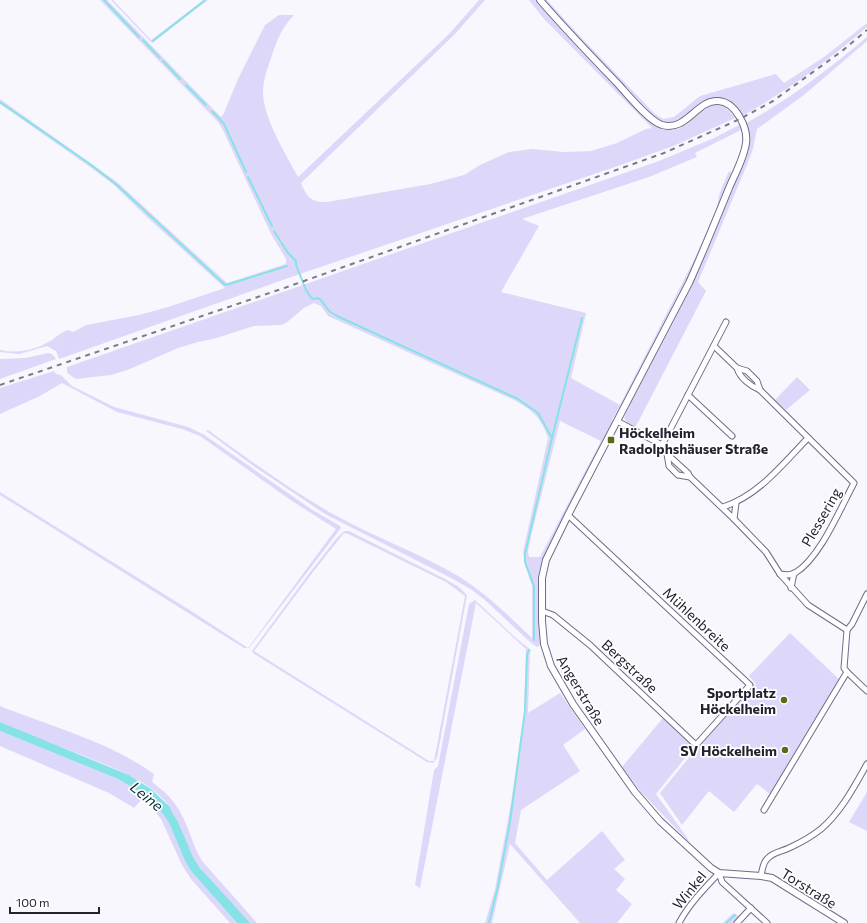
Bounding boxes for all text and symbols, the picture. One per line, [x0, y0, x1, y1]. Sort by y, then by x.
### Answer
place label: Höckelheim Radolphshäuser Straße [619, 424, 768, 457]
marker: Höckelheim Radolphshäuser Straße [606, 435, 616, 445]
street label: Plessering [797, 484, 845, 549]
street label: Mühlenbreite [660, 584, 734, 654]
street label: Bergstraße [598, 636, 662, 696]
street label: Angerstraße [553, 652, 609, 728]
place label: Sportplatz Höckelheim [700, 684, 776, 717]
marker: Sportplatz Höckelheim [779, 695, 789, 705]
place label: SV Höckelheim [680, 742, 777, 759]
marker: SV Höckelheim [780, 745, 790, 755]
water label: Leine [127, 777, 167, 815]
street label: Torstraße [778, 864, 840, 912]
street label: Winkel [669, 868, 709, 912]
scale bar [10, 889, 99, 915]
text: 100 m [16, 895, 50, 909]

